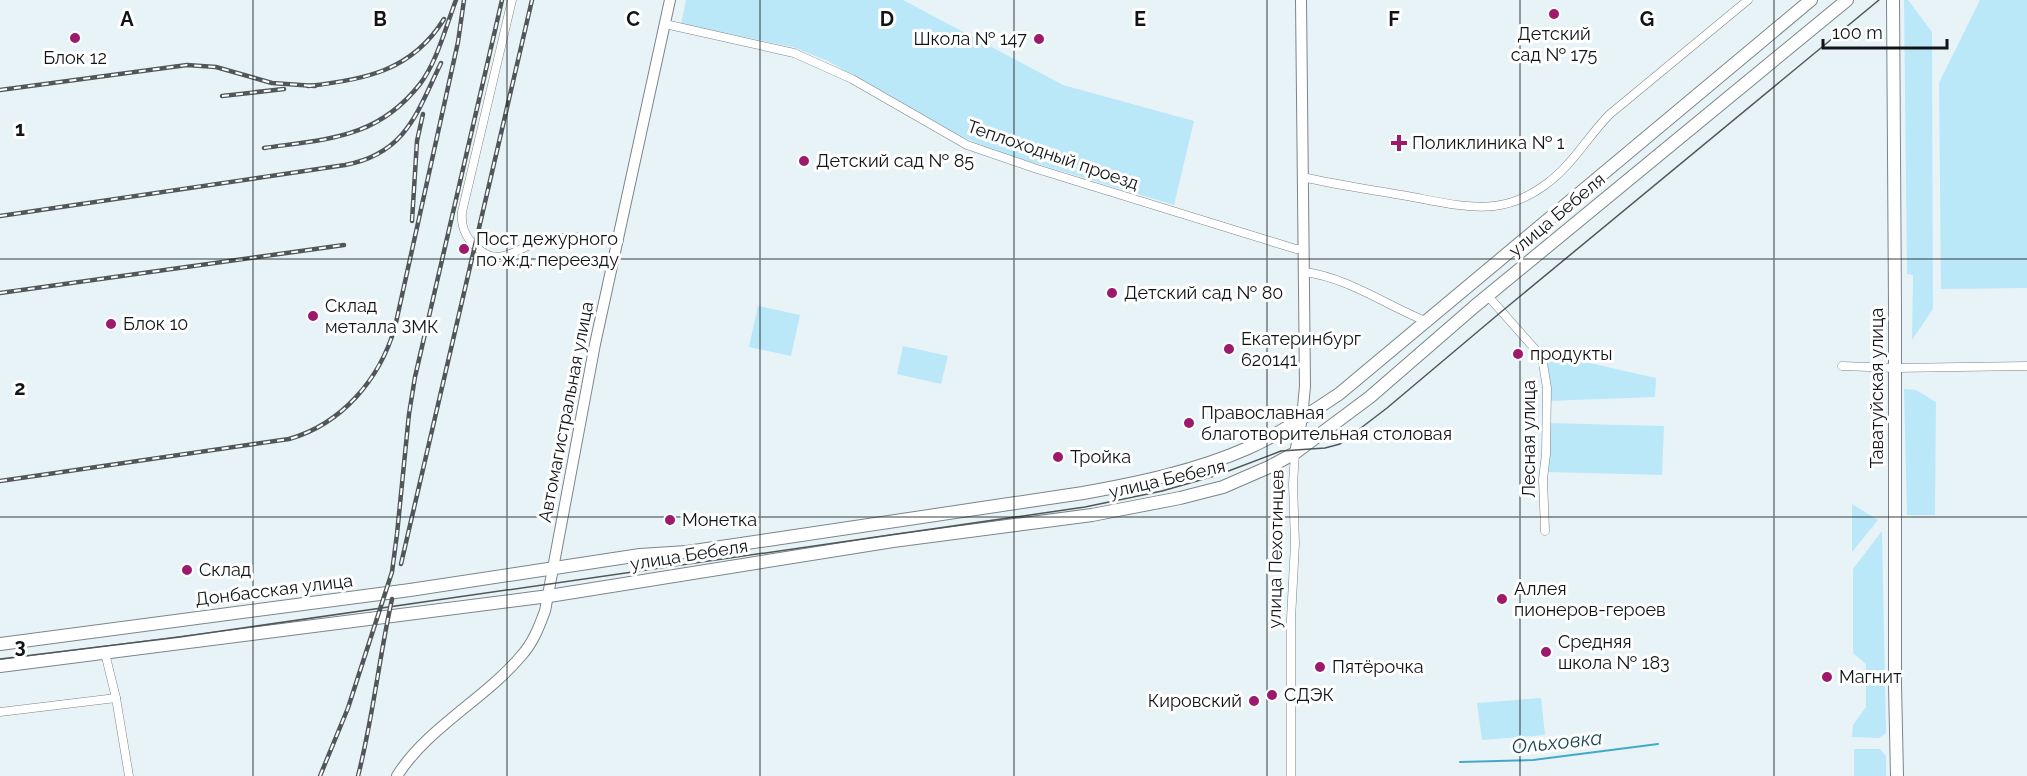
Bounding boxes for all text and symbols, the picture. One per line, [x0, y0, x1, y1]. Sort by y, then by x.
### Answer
text: A [120, 7, 134, 31]
text: B [373, 7, 387, 31]
text: C [626, 7, 640, 31]
text: D [880, 7, 894, 31]
text: E [1134, 7, 1146, 31]
text: F [1388, 7, 1400, 31]
marker: Детский сад № 175 [1547, 7, 1561, 21]
text: G [1640, 7, 1654, 31]
scale bar [1823, 12, 1948, 50]
text: 100 m [1832, 22, 1883, 43]
place label: Детский сад № 175 [1511, 23, 1597, 65]
place label: Школа № 147 [913, 28, 1027, 49]
marker: Блок 12 [68, 31, 82, 45]
marker: Школа № 147 [1032, 32, 1046, 46]
place label: Блок 12 [43, 47, 107, 68]
street label: Теплоходный проезд [965, 115, 1142, 194]
text: 1 [15, 117, 25, 141]
place label: Поликлиника № 1 [1412, 132, 1565, 153]
marker: Поликлиника № 1 [1390, 134, 1408, 152]
place label: Детский сад № 85 [816, 150, 974, 171]
marker: Детский сад № 85 [797, 154, 811, 168]
street label: улица Бебеля [1504, 168, 1609, 261]
place label: Пост дежурного по ж.д. переезду [476, 228, 619, 270]
marker: Пост дежурного по ж.д. переезду [457, 242, 471, 256]
place label: Детский сад № 80 [1124, 282, 1283, 303]
marker: Детский сад № 80 [1105, 286, 1119, 300]
place label: Склад металла ЗМК [325, 295, 438, 337]
street label: Автомагистральная улица [534, 300, 597, 524]
street label: Таватуйская улица [1866, 308, 1887, 468]
marker: Склад металла ЗМК [306, 309, 320, 323]
place label: Блок 10 [123, 313, 188, 334]
marker: Блок 10 [104, 317, 118, 331]
place label: Екатеринбург 620141 [1241, 328, 1361, 370]
marker: Екатеринбург 620141 [1222, 342, 1236, 356]
place label: продукты [1530, 343, 1612, 364]
marker: продукты [1511, 347, 1525, 361]
text: 2 [14, 376, 26, 400]
street label: Лесная улица [1518, 380, 1539, 498]
place label: Православная благотворительная столовая [1201, 402, 1452, 444]
marker: Православная благотворительная столовая [1182, 416, 1196, 430]
place label: Тройка [1070, 446, 1131, 467]
marker: Тройка [1051, 450, 1065, 464]
street label: улица Бебеля [1107, 455, 1227, 502]
street label: улица Пехотинцев [1264, 469, 1287, 629]
place label: Монетка [682, 509, 757, 530]
marker: Монетка [663, 513, 677, 527]
street label: улица Бебеля [629, 535, 749, 574]
place label: Склад [199, 559, 251, 580]
marker: Склад [180, 563, 194, 577]
street label: Донбасская улица [194, 569, 354, 610]
place label: Аллея пионеров-героев [1514, 578, 1666, 620]
marker: Аллея пионеров-героев [1495, 592, 1509, 606]
place label: Средняя школа № 183 [1558, 631, 1670, 673]
text: 3 [14, 634, 26, 658]
marker: Средняя школа № 183 [1539, 645, 1553, 659]
place label: Пятёрочка [1332, 656, 1424, 677]
marker: Пятёрочка [1313, 660, 1327, 674]
place label: Магнит [1839, 666, 1902, 687]
marker: Магнит [1820, 670, 1834, 684]
place label: СДЭК [1284, 684, 1334, 705]
marker: СДЭК [1265, 688, 1279, 702]
place label: Кировский [1148, 690, 1242, 711]
marker: Кировский [1247, 694, 1261, 708]
water label: Ольховка [1511, 725, 1603, 759]

